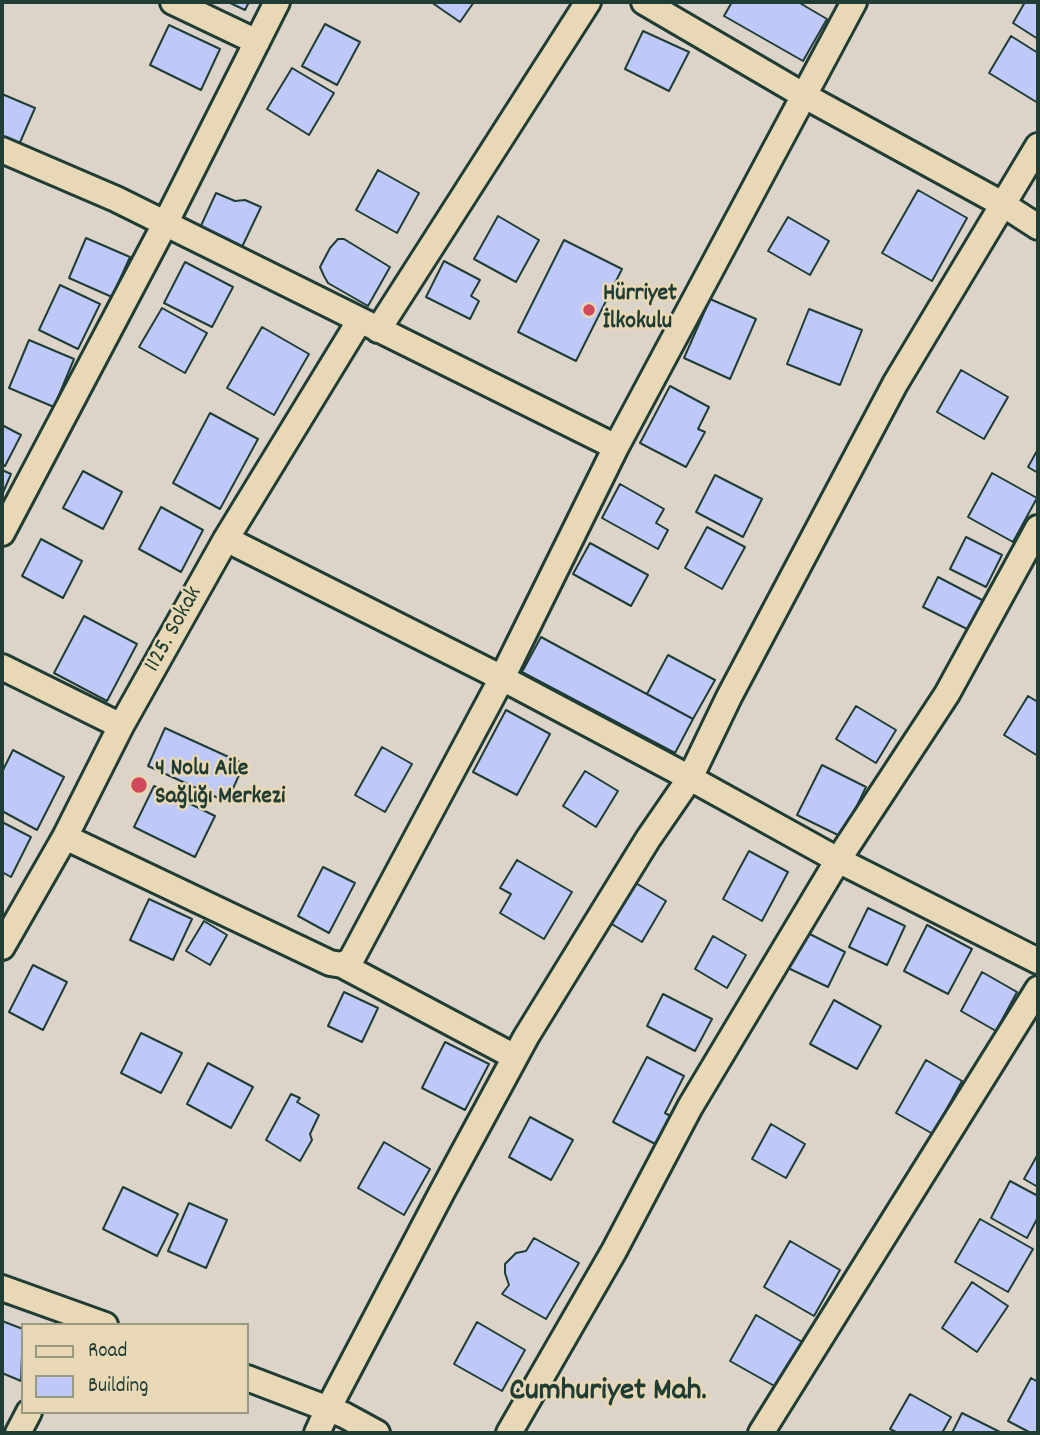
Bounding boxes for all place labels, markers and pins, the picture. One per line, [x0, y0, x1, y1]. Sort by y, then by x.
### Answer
place label: Hürriyet İlkokulu [603, 282, 677, 338]
marker: Hürriyet İlkokulu [581, 302, 597, 318]
place label: 4 Nolu Aile Sağlığı Merkezi [155, 757, 285, 813]
marker: 4 Nolu Aile Sağlığı Merkezi [129, 775, 149, 795]

